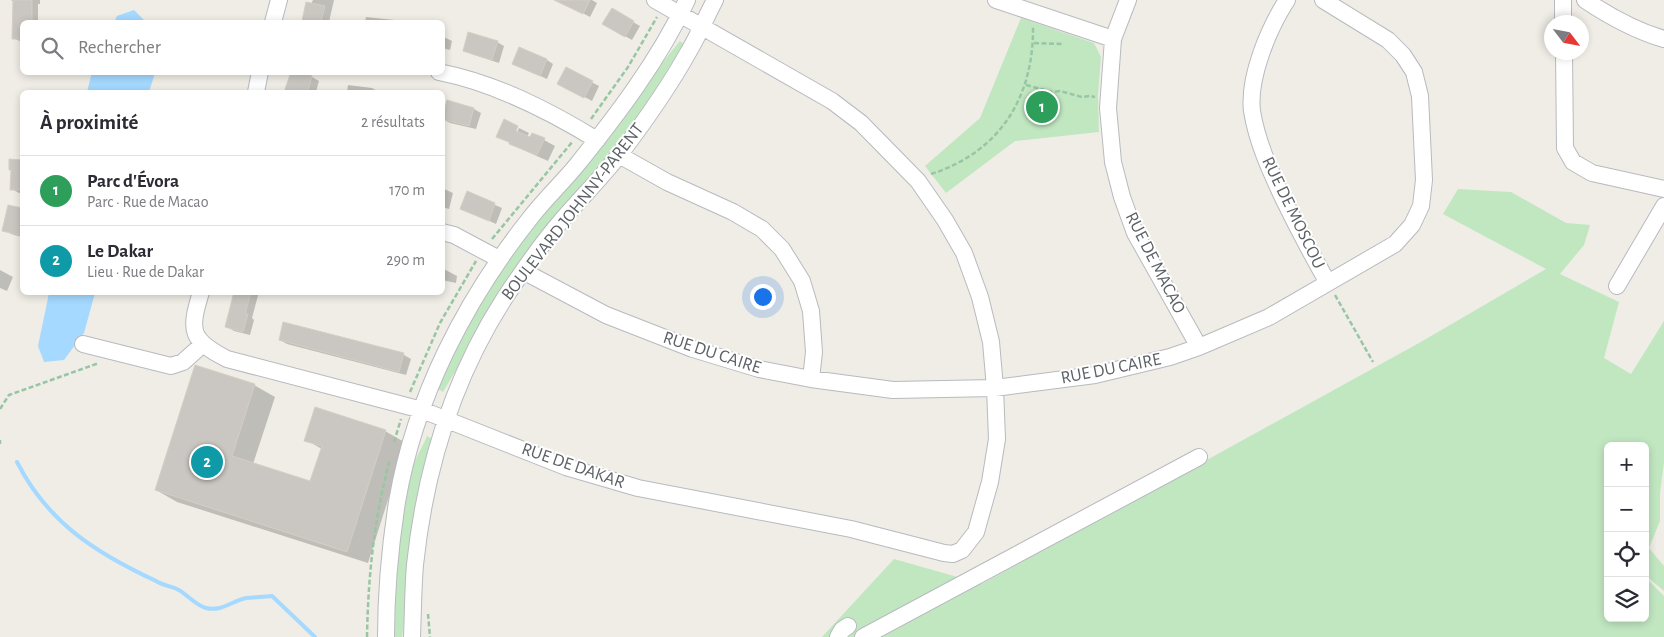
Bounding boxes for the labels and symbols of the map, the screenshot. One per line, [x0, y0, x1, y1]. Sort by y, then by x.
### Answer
north arrow [1544, 15, 1589, 60]
pin: 1 [1026, 88, 1058, 126]
street label: BOULEVARD JOHNNY-PARENT [499, 120, 648, 304]
street label: RUE DE MOSCOU [1258, 154, 1328, 272]
street label: RUE DE MACAO [1122, 209, 1188, 317]
your location [750, 284, 776, 310]
street label: RUE DU CAIRE [661, 329, 763, 377]
street label: RUE DU CAIRE [1059, 350, 1163, 388]
street label: RUE DE DAKAR [519, 440, 627, 492]
pin: 2 [191, 443, 223, 481]

